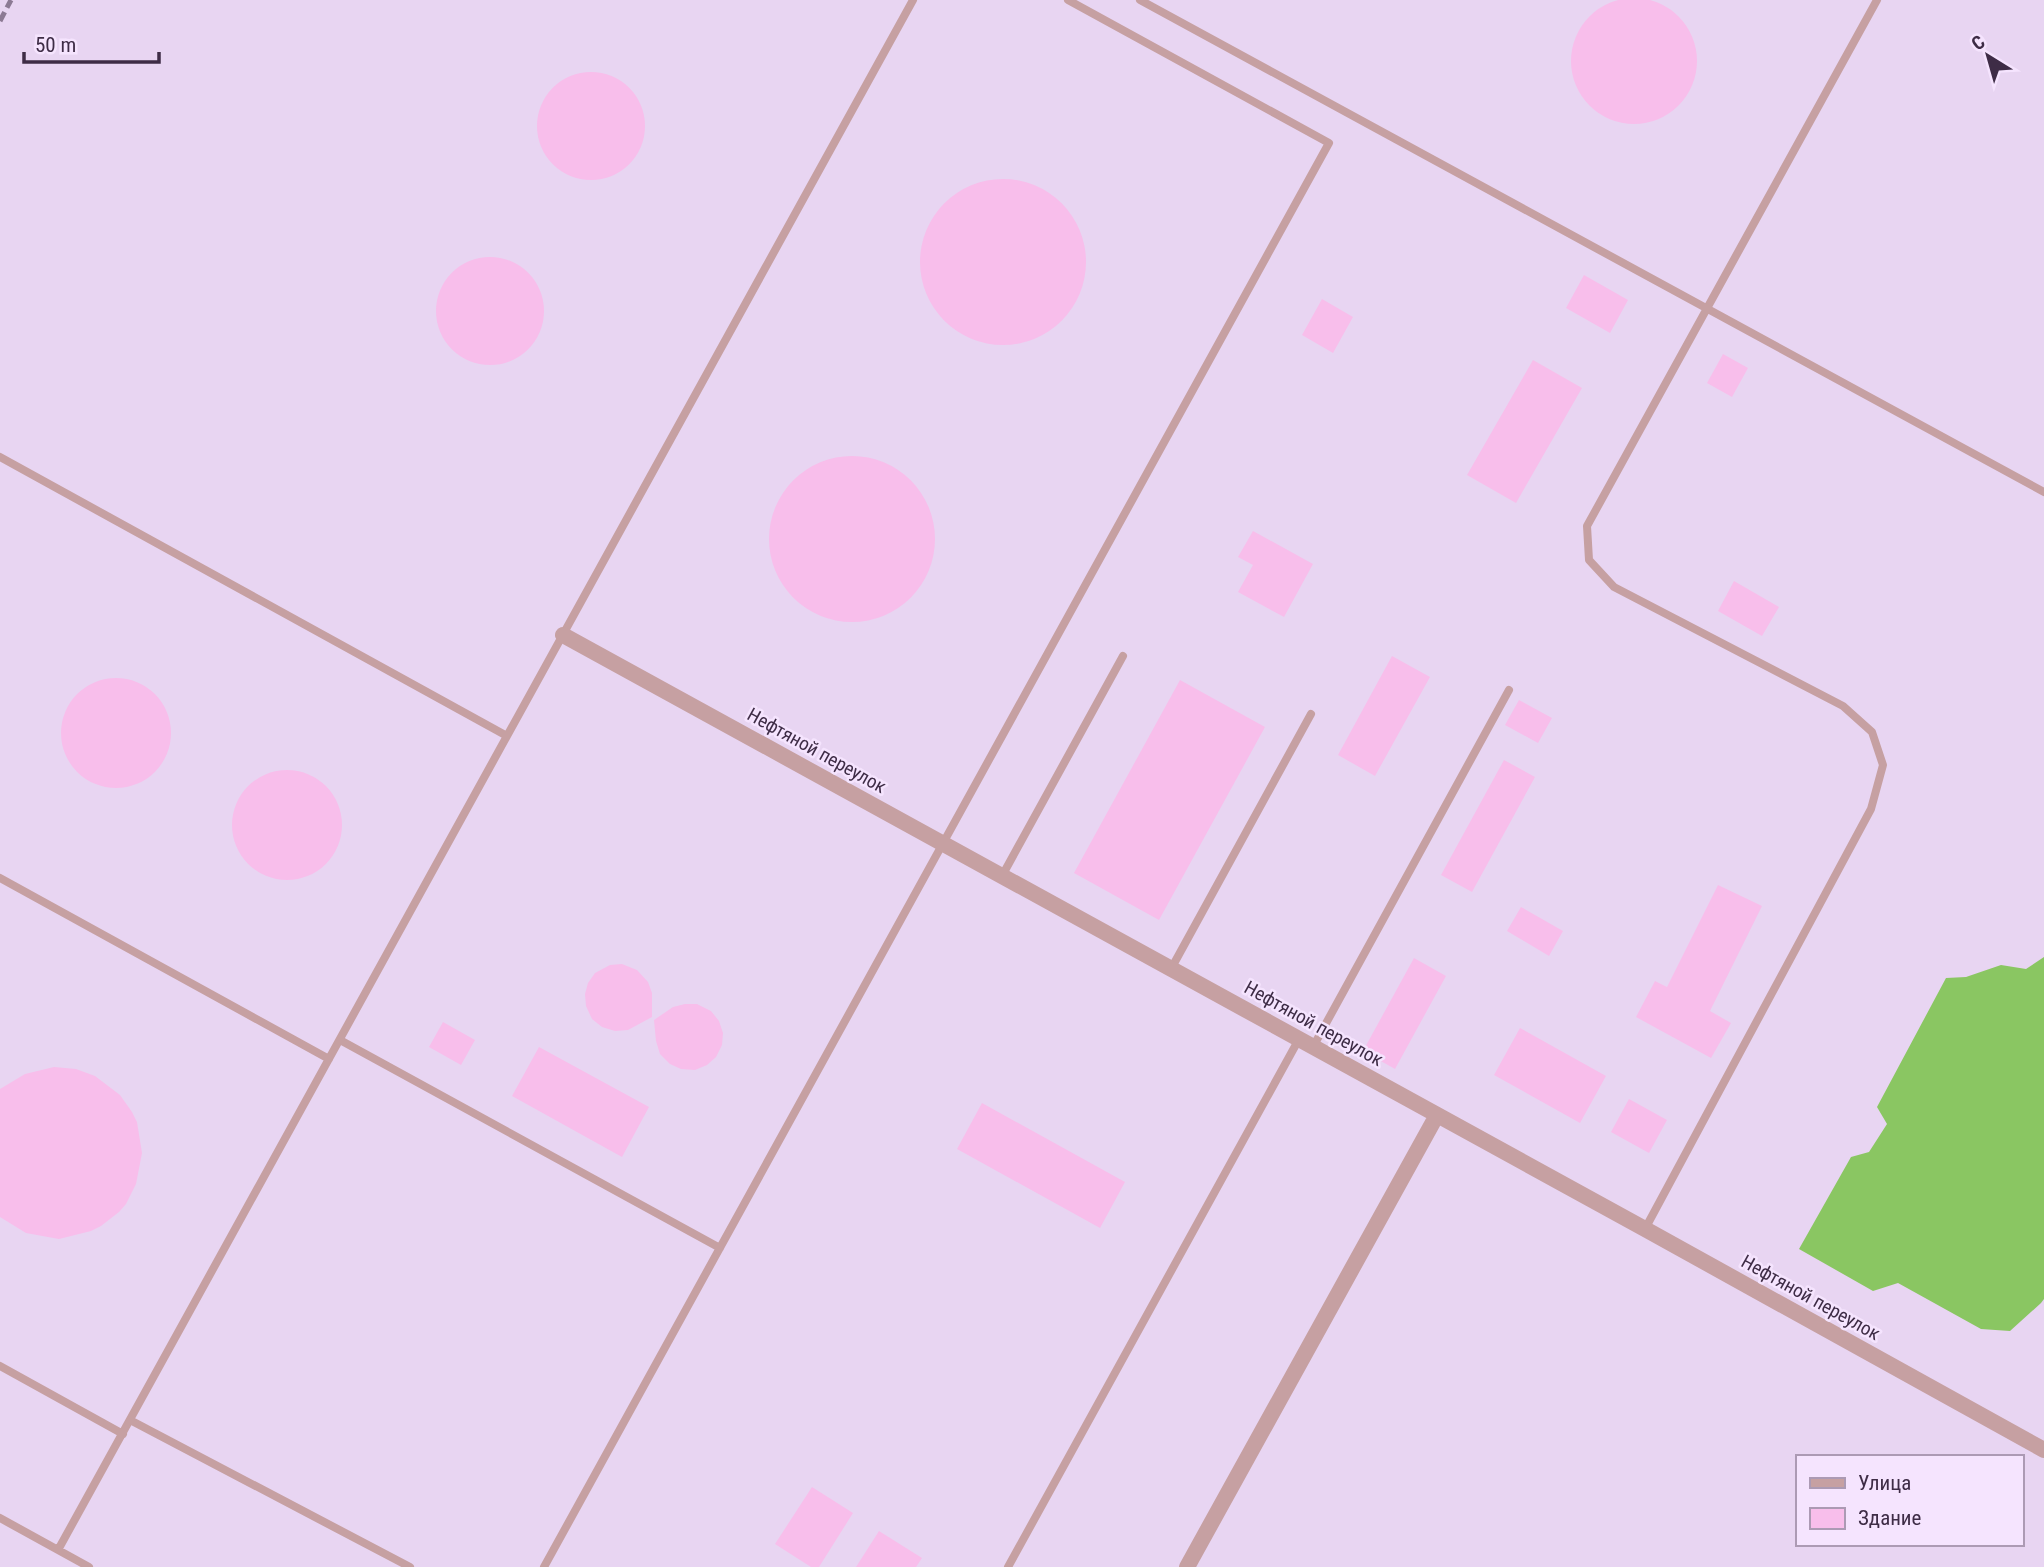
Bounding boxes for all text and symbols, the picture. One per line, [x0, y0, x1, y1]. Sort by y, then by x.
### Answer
scale bar [24, 21, 159, 65]
north arrow [1953, 21, 2023, 91]
text: С [1967, 30, 1989, 55]
text: 50 m [35, 33, 76, 57]
street label: Нефтяной переулок [743, 703, 890, 798]
street label: Нефтяной переулок [1240, 976, 1387, 1071]
street label: Нефтяной переулок [1737, 1250, 1884, 1345]
legend [1796, 1455, 2023, 1546]
text: Улица [1858, 1471, 1911, 1495]
text: Здание [1858, 1506, 1922, 1530]

